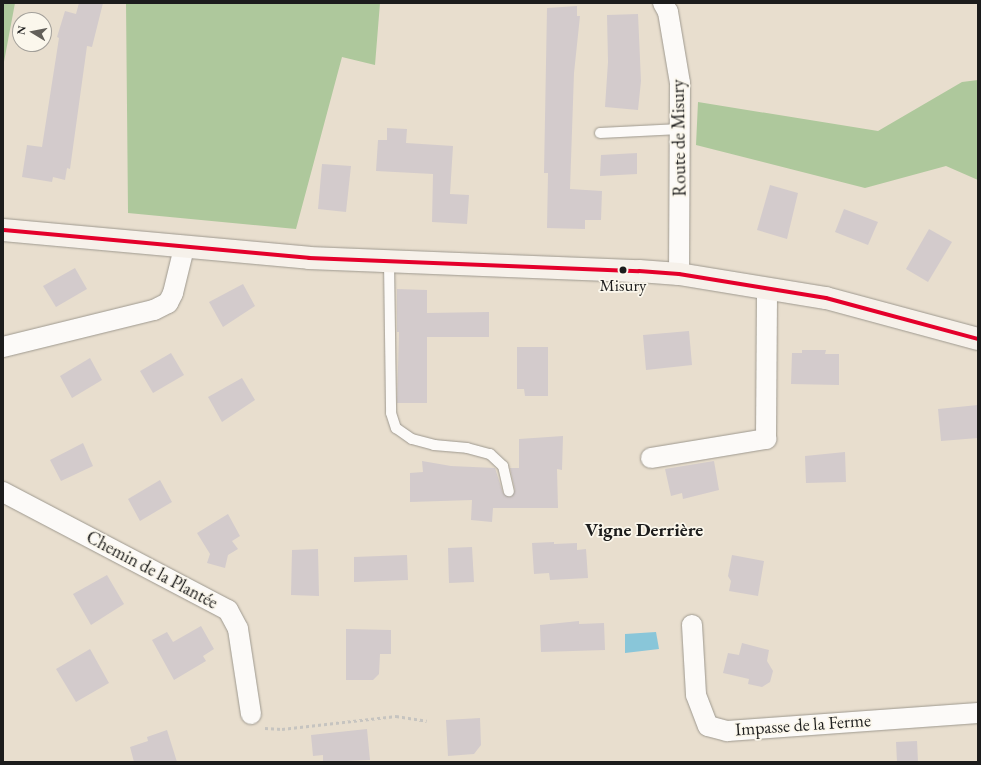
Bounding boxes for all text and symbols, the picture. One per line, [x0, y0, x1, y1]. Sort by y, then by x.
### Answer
north arrow [12, 12, 52, 52]
text: N [14, 24, 29, 36]
street label: Route de Misury [667, 79, 691, 197]
marker: Misury [618, 265, 628, 275]
place label: Misury [599, 276, 647, 296]
district label: Vigne Derrière [585, 519, 703, 541]
street label: Chemin de la Plantée [83, 526, 221, 614]
street label: Impasse de la Ferme [734, 709, 872, 741]

